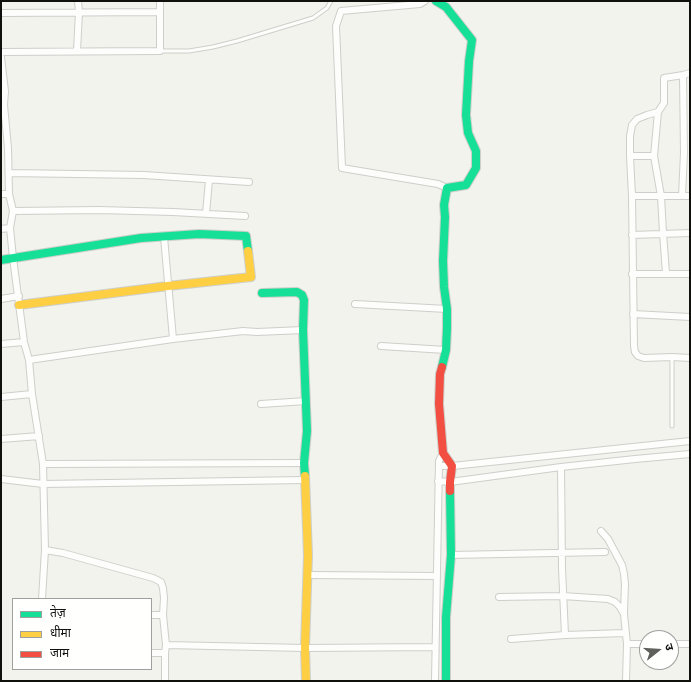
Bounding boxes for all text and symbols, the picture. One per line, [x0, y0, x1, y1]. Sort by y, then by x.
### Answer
legend [12, 598, 152, 670]
text: तेज़ [50, 606, 66, 620]
text: धीमा [50, 626, 71, 640]
north arrow [639, 630, 679, 670]
text: उ [663, 642, 676, 652]
text: जाम [50, 646, 69, 660]

